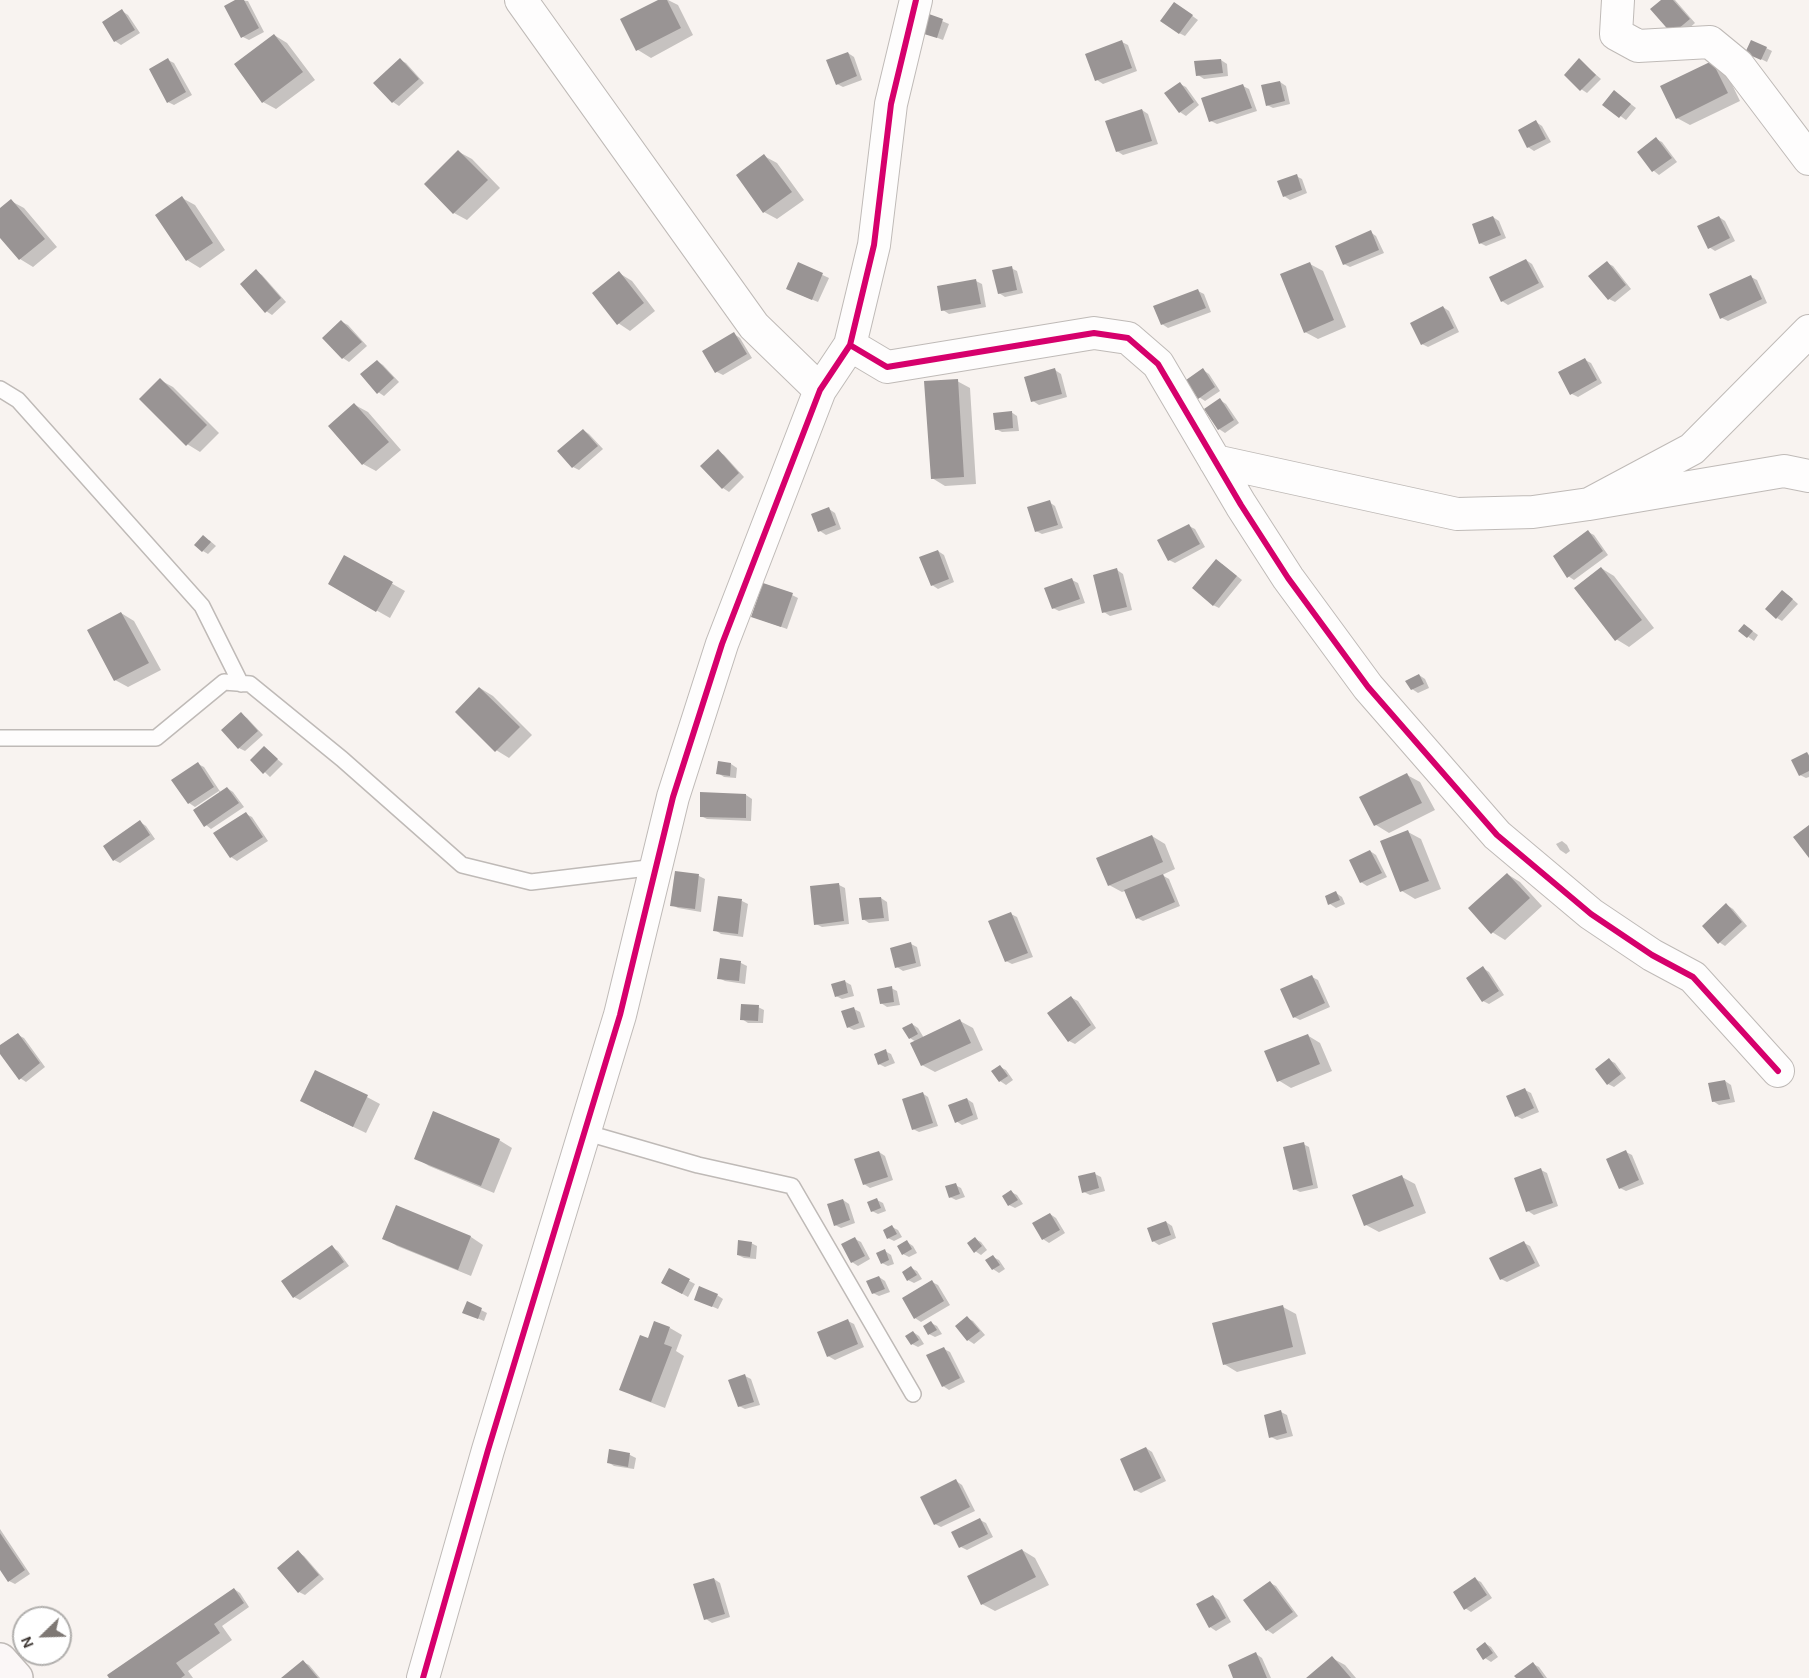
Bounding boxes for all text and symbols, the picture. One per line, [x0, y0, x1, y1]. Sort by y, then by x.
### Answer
north arrow [12, 1606, 72, 1666]
text: N [16, 1633, 38, 1651]

